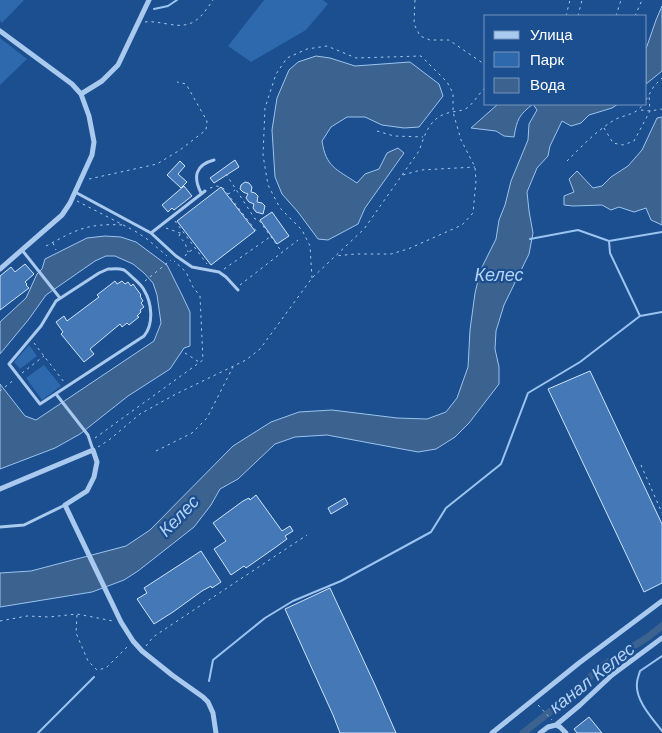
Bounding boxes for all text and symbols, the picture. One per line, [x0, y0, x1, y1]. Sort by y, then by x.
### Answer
legend [484, 15, 647, 105]
text: Улица [530, 26, 573, 43]
text: Парк [530, 51, 564, 68]
text: Вода [530, 76, 566, 93]
water label: Келес [475, 265, 523, 285]
water label: Келес [155, 491, 203, 541]
water label: канал Келес [546, 639, 638, 717]

